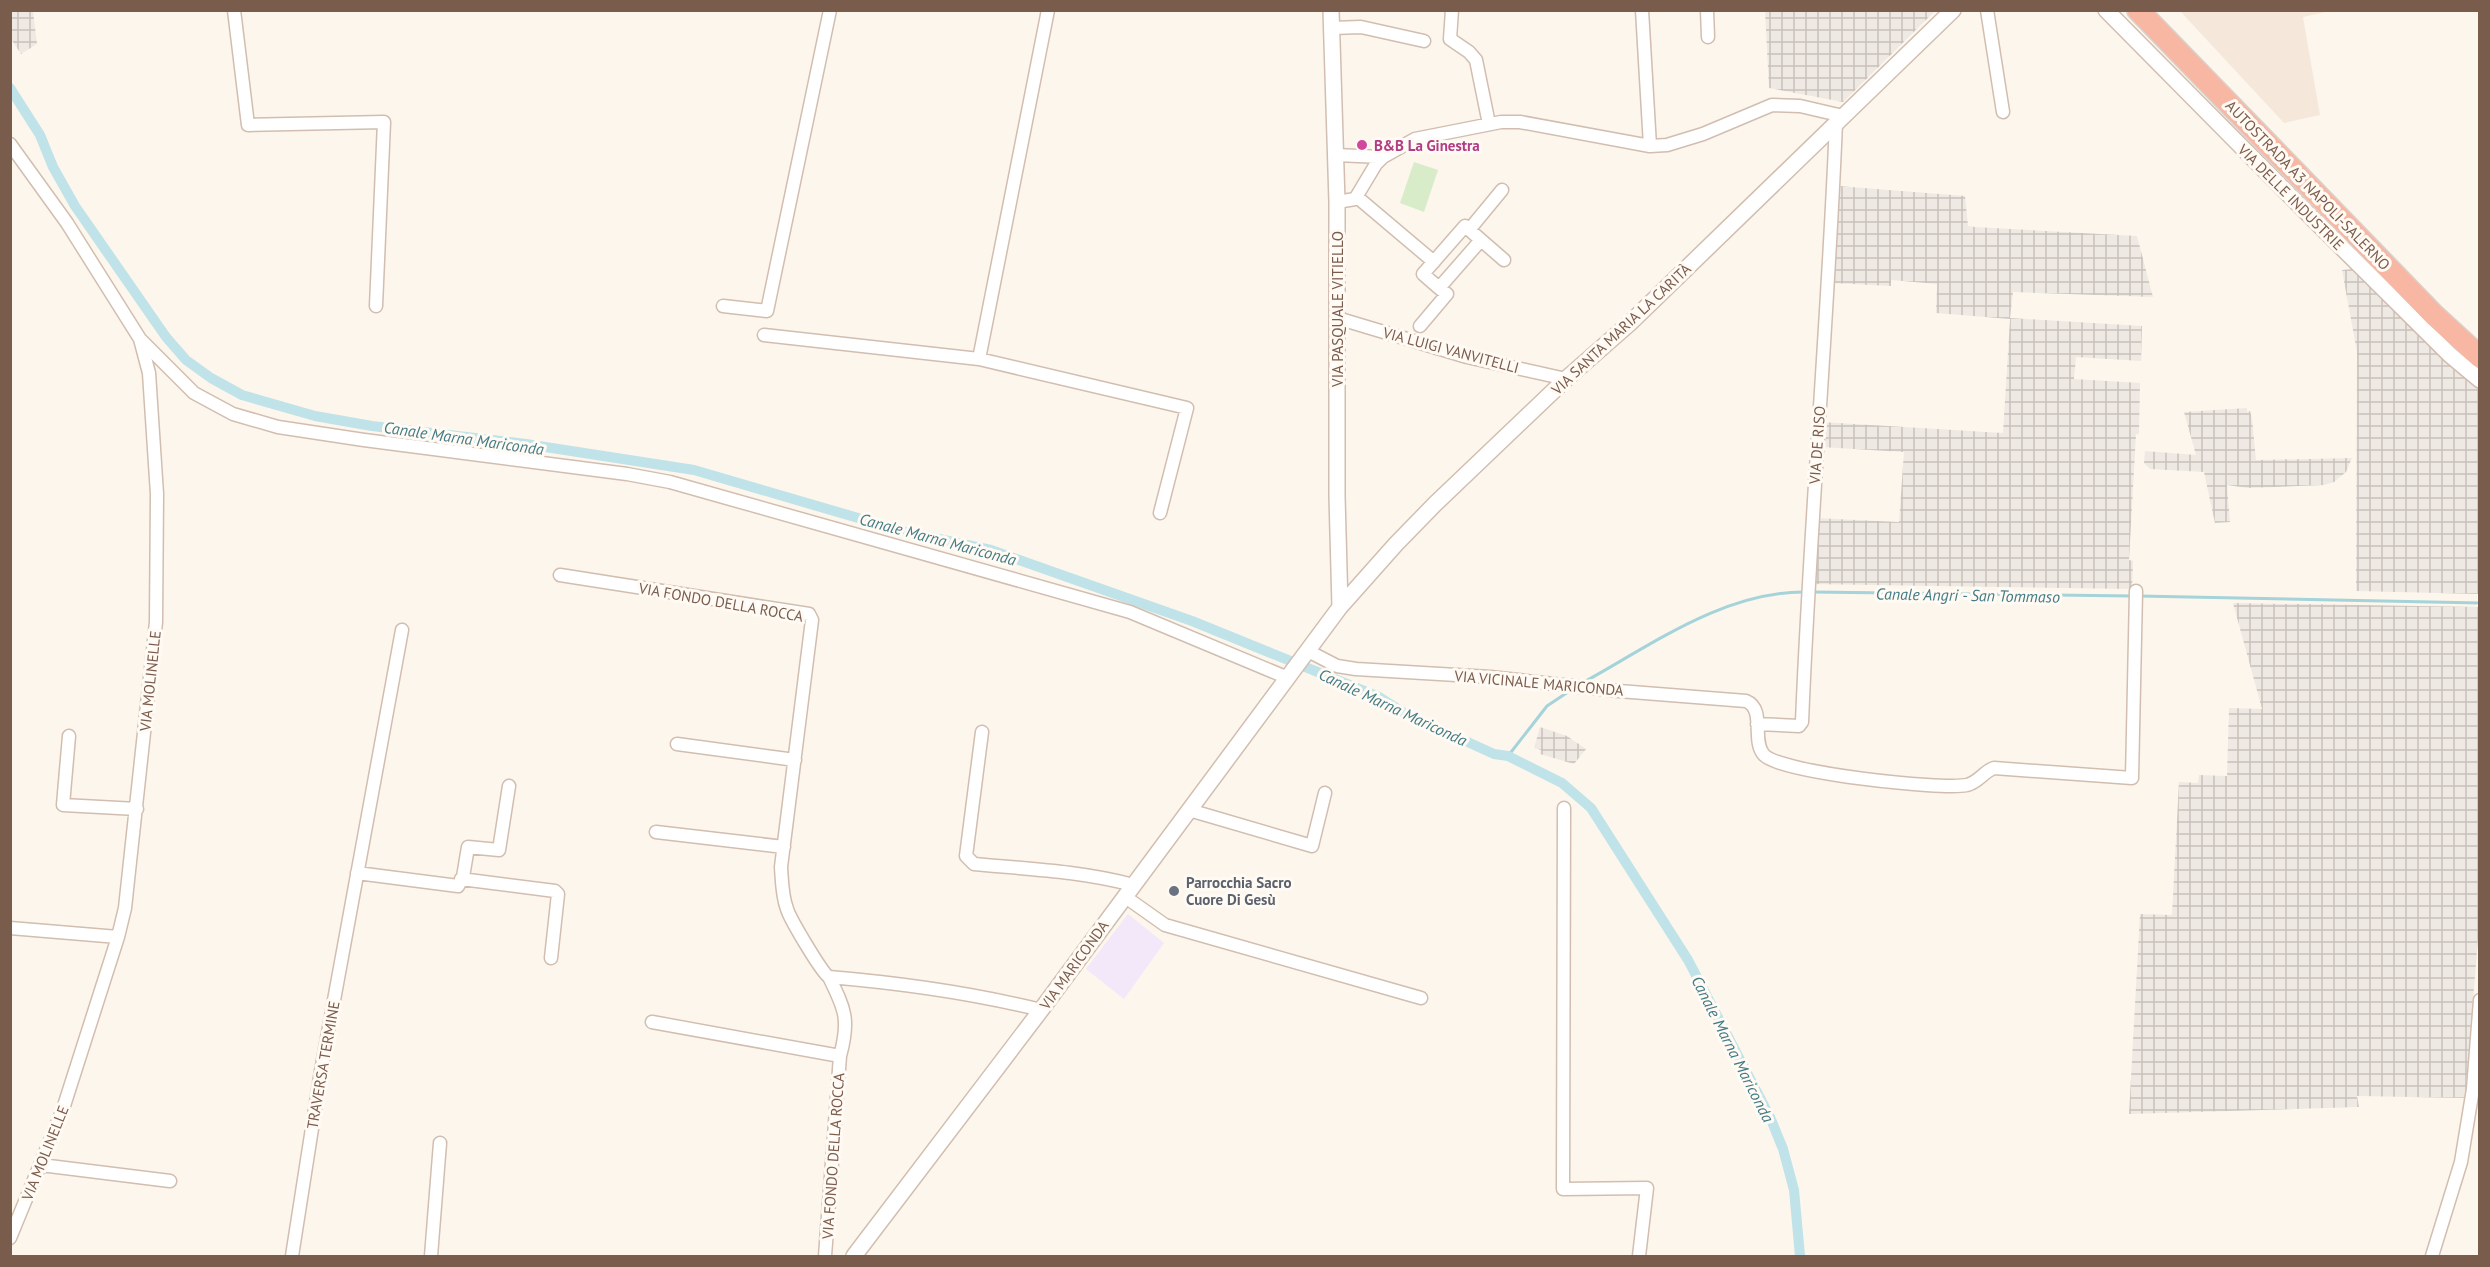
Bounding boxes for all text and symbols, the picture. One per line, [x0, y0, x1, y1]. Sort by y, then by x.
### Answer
street label: AUTOSTRADA A3 NAPOLI-SALERNO [2222, 96, 2394, 274]
place label: B&B La Ginestra [1374, 136, 1480, 155]
marker: B&B La Ginestra [1355, 138, 1369, 152]
street label: VIA DELLE INDUSTRIE [2233, 139, 2348, 254]
street label: VIA PASQUALE VITIELLO [1328, 231, 1347, 388]
street label: VIA SANTA MARIA LA CARITÀ [1547, 259, 1695, 399]
street label: VIA LUIGI VANVITELLI [1380, 322, 1521, 377]
street label: VIA DE RISO [1805, 405, 1829, 486]
water label: Canale Marna Mariconda [383, 417, 545, 459]
water label: Canale Marna Mariconda [858, 508, 1019, 570]
street label: VIA FONDO DELLA ROCCA [636, 578, 805, 626]
water label: Canale Angri - San Tommaso [1876, 583, 2060, 607]
street label: VIA MOLINELLE [135, 630, 165, 733]
water label: Canale Marna Mariconda [1316, 664, 1470, 750]
street label: VIA VICINALE MARICONDA [1453, 666, 1625, 700]
place label: Parrocchia Sacro Cuore Di Gesù [1186, 873, 1292, 909]
marker: Parrocchia Sacro Cuore Di Gesù [1167, 884, 1181, 898]
street label: VIA MARICONDA [1035, 916, 1113, 1014]
water label: Canale Marna Mariconda [1687, 973, 1779, 1126]
street label: TRAVERSA TERMINE [302, 999, 344, 1131]
street label: VIA FONDO DELLA ROCCA [818, 1072, 848, 1241]
street label: VIA MOLINELLE [17, 1103, 73, 1204]

